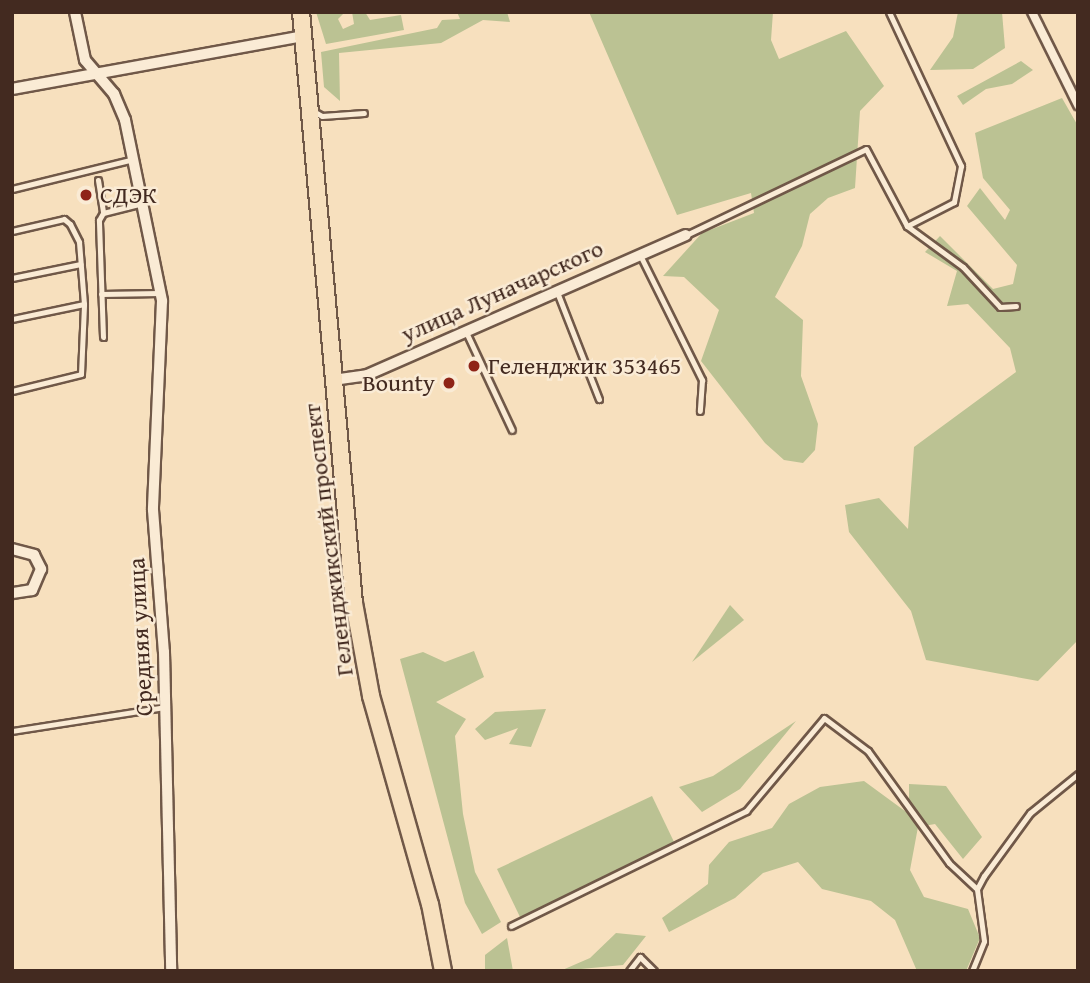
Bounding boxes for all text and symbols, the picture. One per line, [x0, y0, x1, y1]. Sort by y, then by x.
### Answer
place label: СДЭК [100, 181, 157, 209]
marker: СДЭК [78, 187, 94, 203]
street label: улица Луначарского [397, 234, 607, 348]
place label: Геленджик 353465 [488, 352, 681, 380]
marker: Геленджик 353465 [466, 358, 482, 374]
place label: Bounty [362, 369, 435, 397]
marker: Bounty [441, 375, 457, 391]
street label: Геленджикский проспект [297, 402, 359, 678]
street label: Средняя улица [121, 557, 159, 717]

